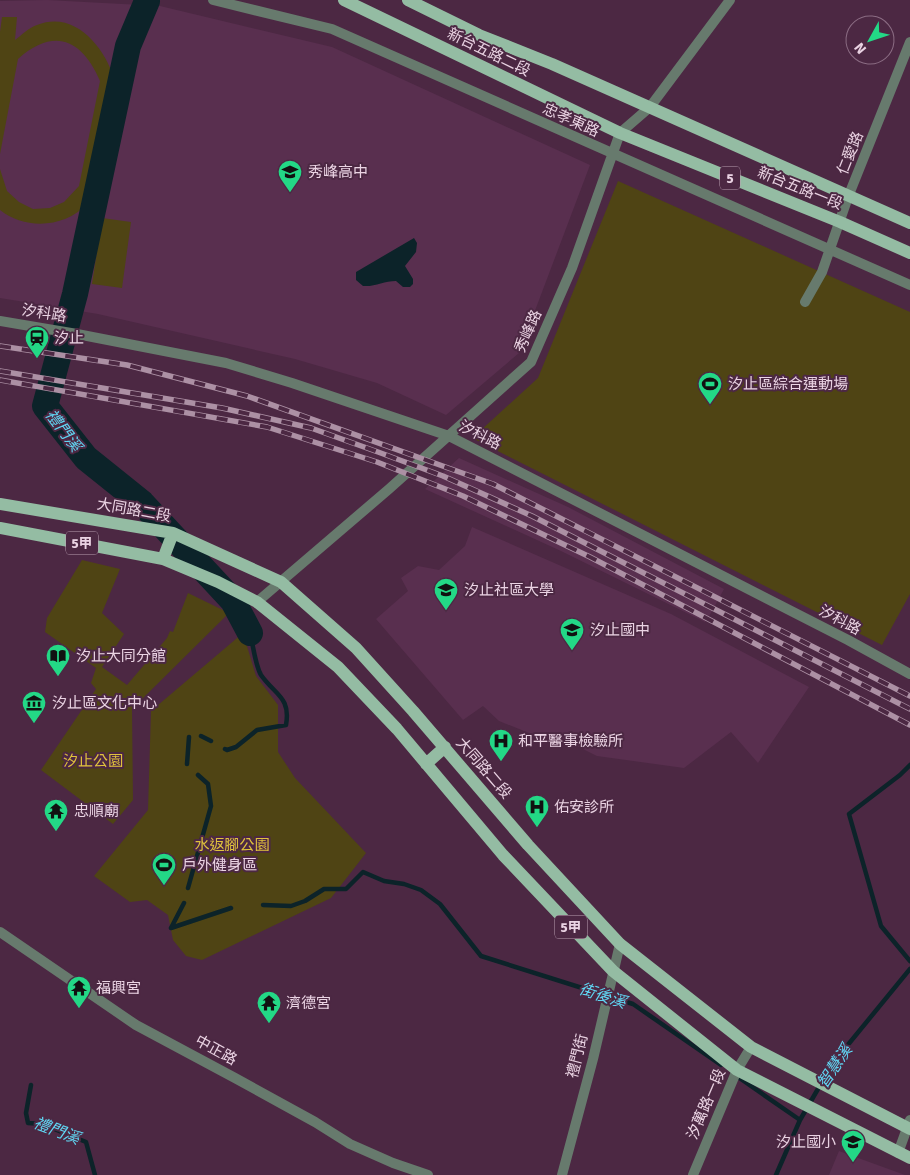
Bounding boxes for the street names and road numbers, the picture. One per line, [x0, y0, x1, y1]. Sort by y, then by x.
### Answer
street label: 新台五路二段 [445, 24, 533, 80]
street label: 忠孝東路 [540, 100, 602, 140]
street label: 仁愛路 [833, 129, 867, 177]
street label: 新台五路一段 [755, 163, 845, 213]
road number: 5 [720, 167, 740, 190]
street label: 汐科路 [20, 301, 68, 325]
street label: 秀峰路 [511, 307, 545, 355]
street label: 汐科路 [456, 417, 504, 453]
street label: 大同路二段 [95, 495, 173, 525]
road number: 5甲 [66, 532, 98, 554]
street label: 汐科路 [816, 601, 864, 639]
street label: 大同路二段 [453, 734, 515, 802]
road number: 5甲 [555, 916, 587, 939]
street label: 中正路 [192, 1031, 240, 1069]
street label: 禮門街 [563, 1032, 591, 1080]
street label: 汐萬路一段 [683, 1066, 729, 1142]

